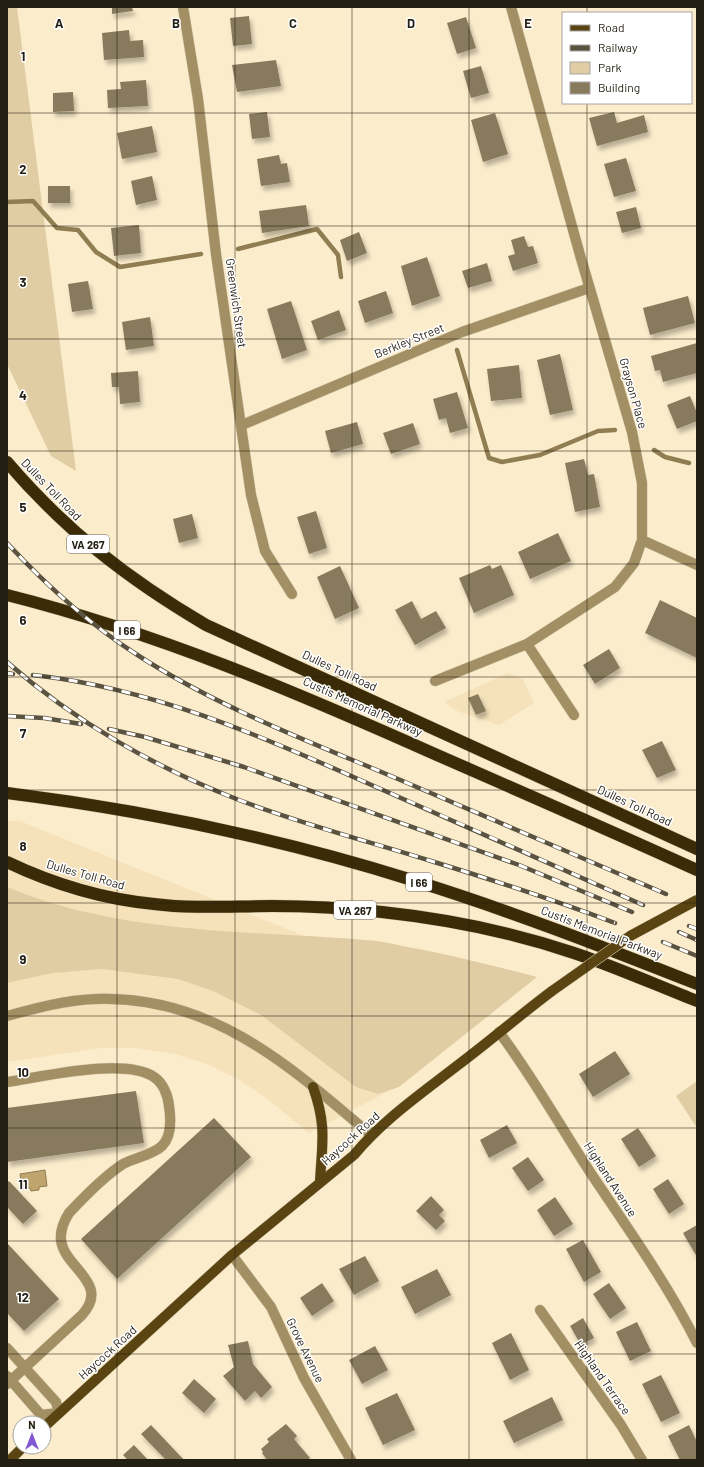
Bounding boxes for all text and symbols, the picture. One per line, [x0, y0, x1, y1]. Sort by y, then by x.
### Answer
legend [562, 12, 692, 104]
text: A [55, 15, 64, 31]
text: B [172, 15, 180, 31]
text: C [289, 15, 297, 31]
text: D [407, 15, 415, 31]
text: E [524, 15, 532, 31]
text: Road [598, 20, 625, 34]
text: Railway [598, 40, 638, 54]
text: 1 [21, 48, 25, 64]
text: Park [598, 60, 622, 74]
text: Building [598, 80, 640, 94]
text: 2 [19, 161, 27, 177]
street label: Greenwich Street [224, 257, 250, 349]
text: 3 [19, 274, 27, 290]
street label: Berkley Street [372, 320, 446, 360]
street label: Grayson Place [617, 356, 651, 430]
text: 4 [19, 387, 27, 403]
street label: Dulles Toll Road [19, 455, 85, 523]
text: 5 [19, 499, 27, 515]
road number: VA 267 [67, 535, 109, 553]
text: 6 [20, 612, 27, 628]
road number: I 66 [114, 621, 140, 639]
street label: Dulles Toll Road [300, 647, 380, 693]
street label: Custis Memorial Parkway [301, 673, 425, 739]
text: 7 [20, 725, 27, 741]
street label: Dulles Toll Road [595, 782, 675, 828]
text: 8 [19, 838, 27, 854]
street label: Dulles Toll Road [45, 856, 127, 892]
road number: I 66 [406, 873, 432, 891]
road number: VA 267 [334, 901, 376, 919]
street label: Custis Memorial Parkway [539, 902, 665, 962]
text: 9 [20, 951, 27, 967]
text: 10 [17, 1064, 29, 1080]
street label: Haycock Road [318, 1108, 382, 1168]
street label: Highland Avenue [582, 1139, 640, 1219]
text: 11 [18, 1176, 28, 1192]
text: 12 [17, 1289, 29, 1305]
street label: Grove Avenue [284, 1315, 328, 1385]
street label: Haycock Road [75, 1322, 139, 1382]
street label: Highland Terrace [572, 1337, 634, 1417]
north arrow [12, 1415, 52, 1455]
text: N [28, 1418, 36, 1431]

